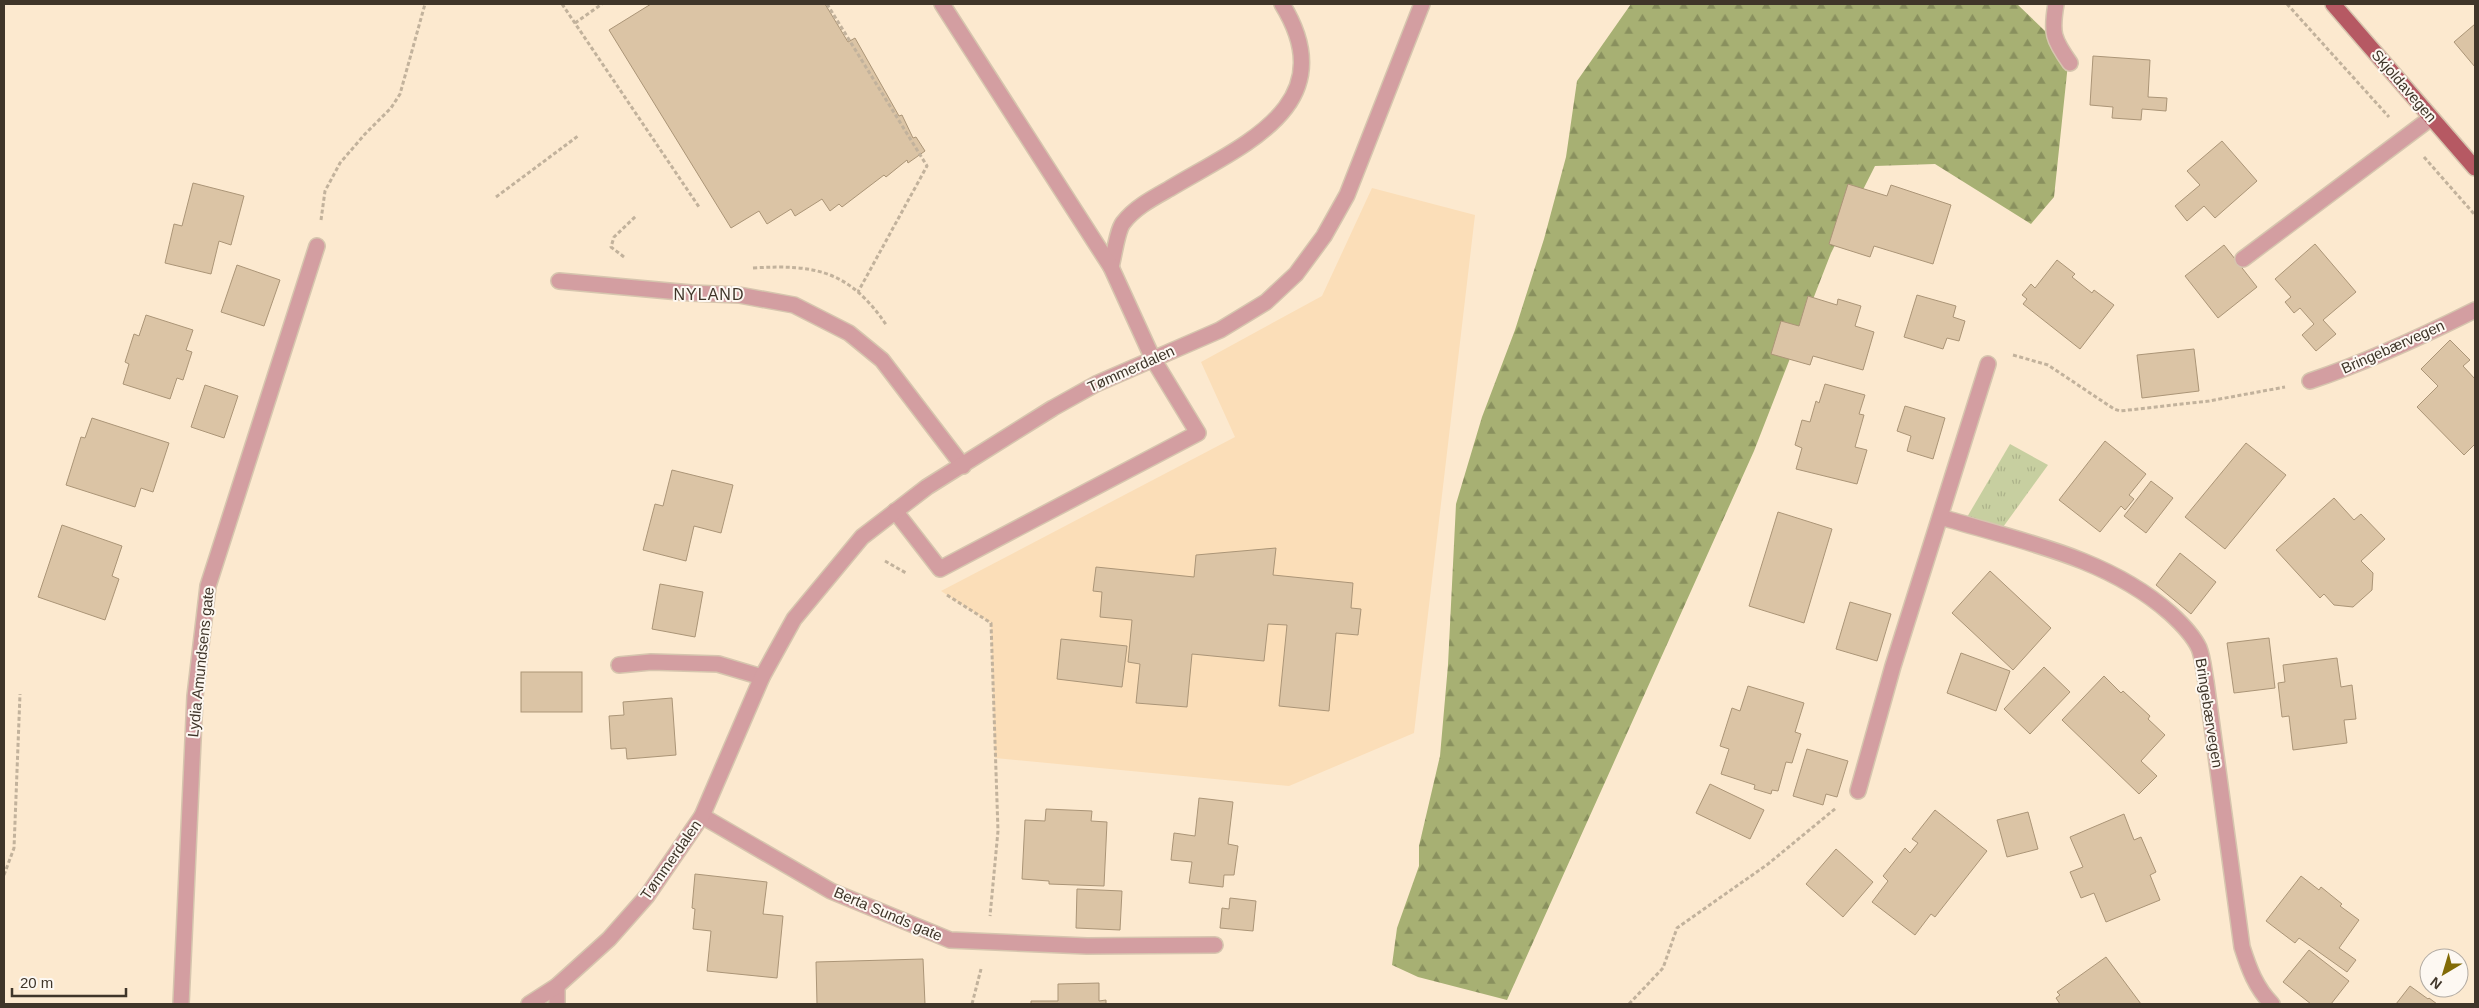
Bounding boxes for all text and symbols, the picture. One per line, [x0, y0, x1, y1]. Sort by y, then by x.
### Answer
street label: Skjoldavegen [2368, 46, 2440, 125]
district label: NYLAND [674, 286, 744, 303]
street label: Bringebærvegen [2339, 316, 2447, 377]
street label: Tømmerdalen [1085, 342, 1177, 395]
street label: Lydia Amundsens gate [184, 586, 217, 738]
street label: Bringebærvegen [2192, 657, 2227, 769]
street label: Tømmerdalen [637, 817, 704, 903]
street label: Berta Sunds gate [832, 883, 945, 944]
north arrow [2419, 948, 2469, 998]
scale bar [12, 966, 126, 998]
text: 20 m [20, 974, 53, 991]
text: N [2427, 974, 2445, 993]

